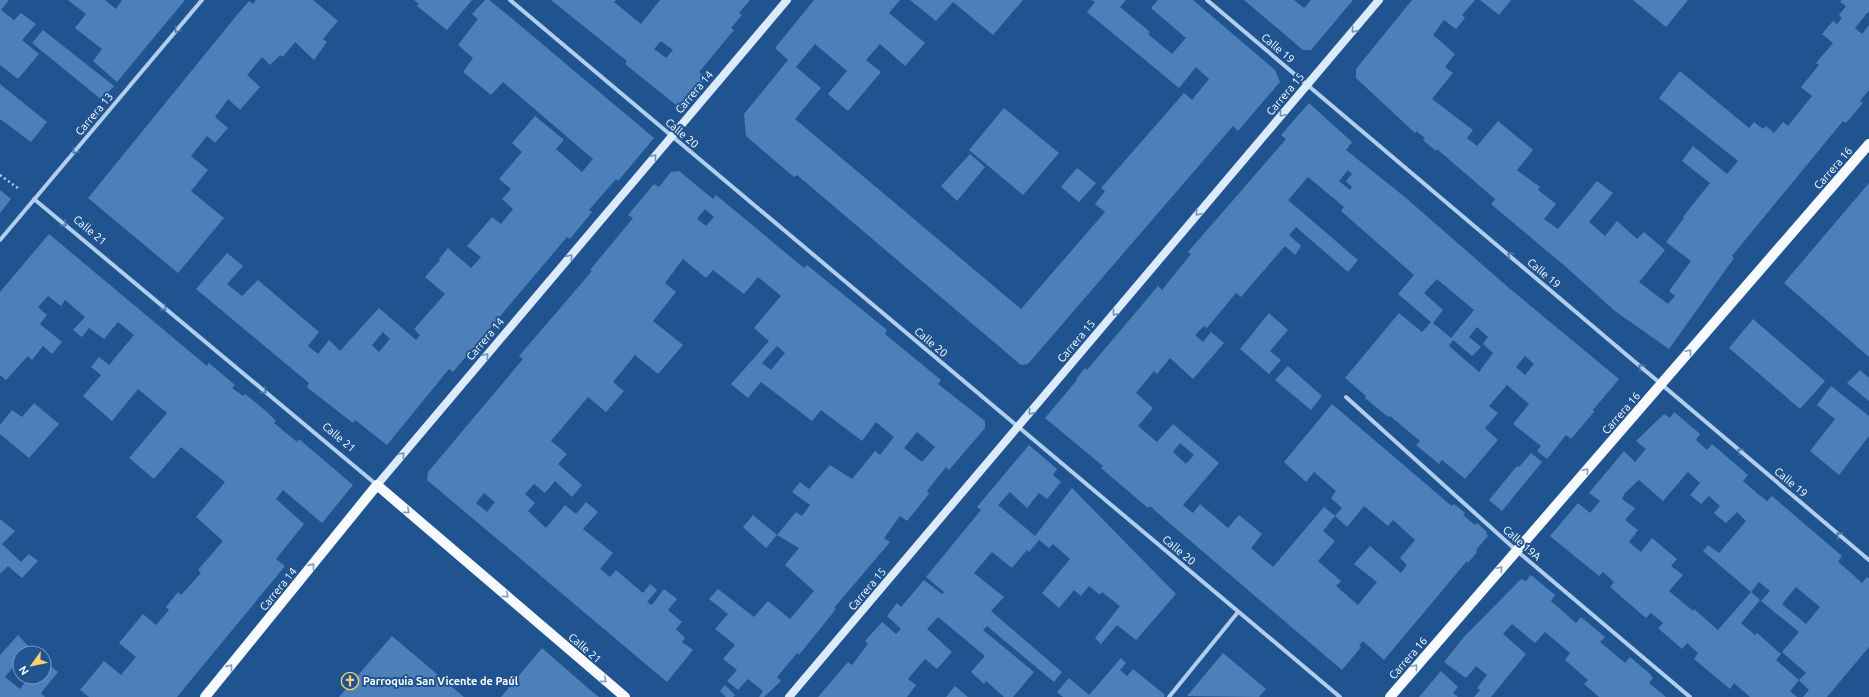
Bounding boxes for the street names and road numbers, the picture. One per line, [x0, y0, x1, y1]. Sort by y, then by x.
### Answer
street label: Calle 19 [1259, 31, 1297, 65]
street label: Carrera 14 [673, 68, 715, 116]
street label: Carrera 15 [1264, 70, 1306, 118]
street label: Carrera 13 [73, 90, 115, 138]
street label: Calle 20 [663, 116, 701, 150]
street label: Carrera 16 [1812, 145, 1854, 191]
street label: Calle 21 [71, 213, 109, 247]
street label: Calle 19 [1525, 256, 1563, 290]
street label: Carrera 14 [464, 315, 506, 363]
street label: Carrera 15 [1055, 317, 1097, 365]
street label: Calle 20 [912, 325, 950, 359]
street label: Carrera 16 [1600, 390, 1642, 436]
street label: Calle 21 [320, 420, 358, 454]
street label: Calle 19 [1772, 465, 1810, 499]
street label: Calle 19A [1501, 523, 1544, 563]
street label: Calle 20 [1160, 533, 1198, 567]
street label: Carrera 14 [257, 565, 299, 613]
street label: Carrera 15 [846, 565, 888, 613]
street label: Calle 21 [566, 631, 604, 665]
street label: Carrera 16 [1387, 635, 1429, 681]

